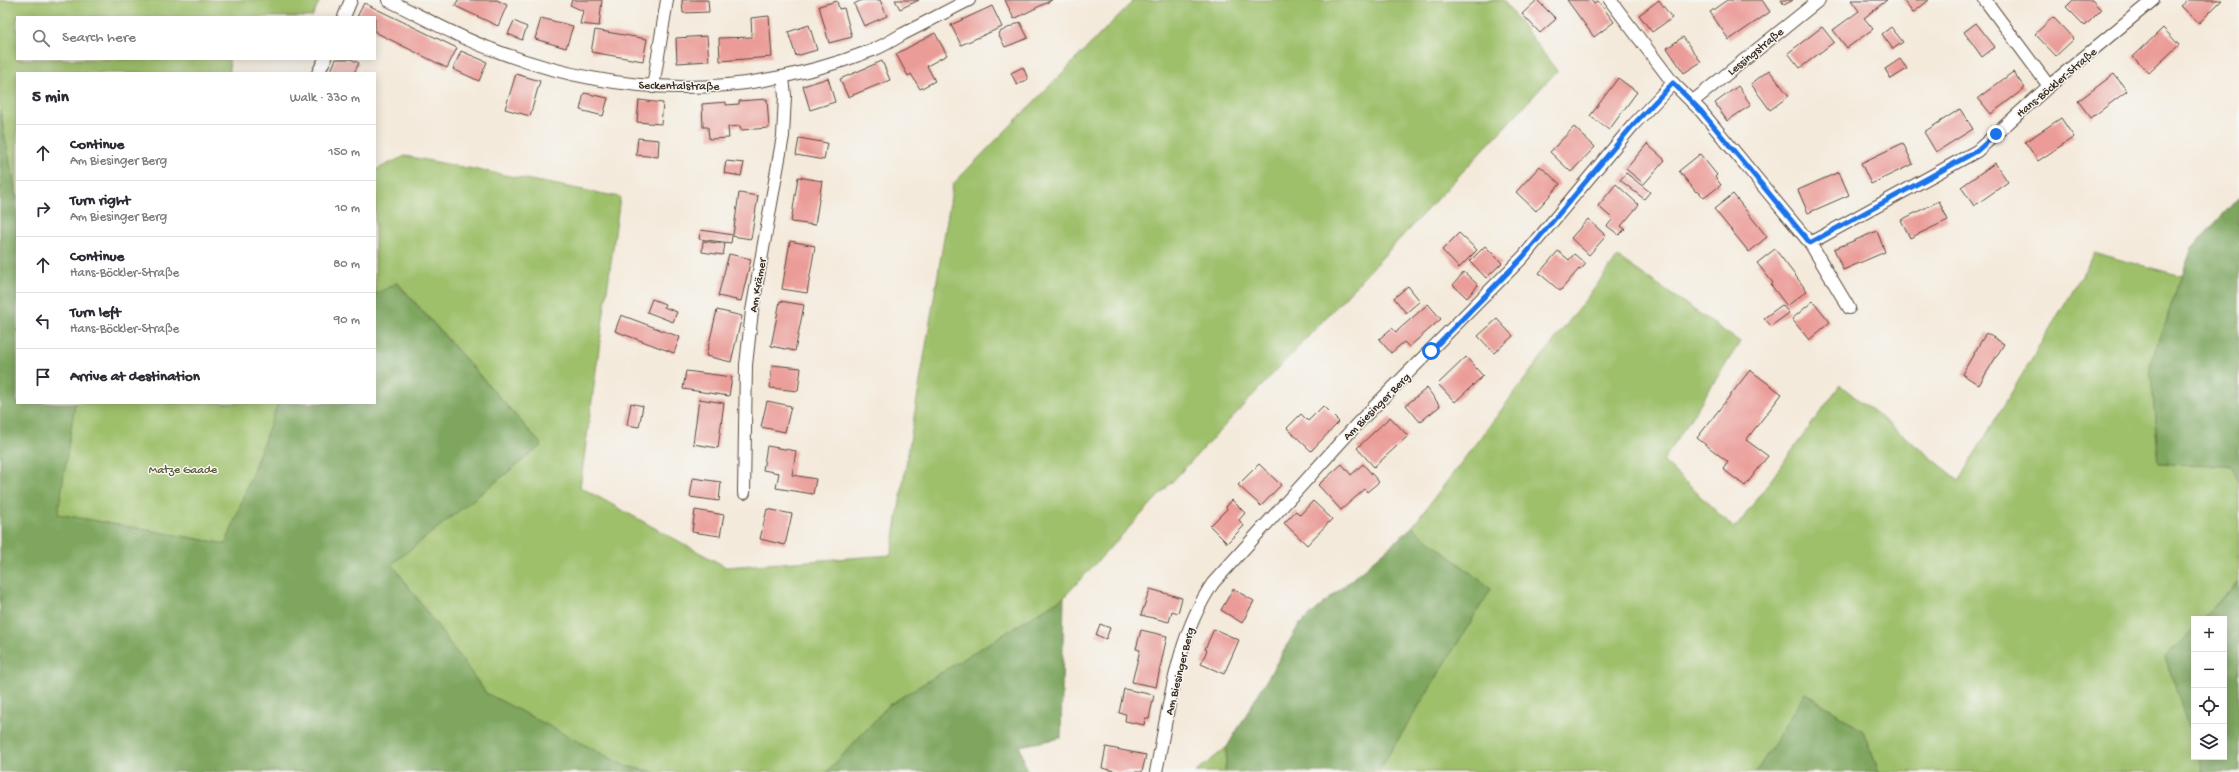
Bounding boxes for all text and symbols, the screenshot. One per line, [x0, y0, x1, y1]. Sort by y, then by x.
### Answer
search box [16, 16, 376, 60]
street label: Lessingstraße [1725, 25, 1788, 79]
icon: search [30, 27, 52, 49]
text: Search here [62, 29, 136, 47]
street label: Hans-Böckler-Straße [2014, 45, 2101, 121]
street label: Seckentalstraße [638, 79, 720, 95]
text: 5 min [32, 88, 69, 108]
text: Walk · 330 m [290, 91, 360, 106]
route end [1987, 125, 2005, 143]
text: Continue [70, 136, 124, 154]
icon: ahead [32, 142, 54, 164]
text: 150 m [328, 145, 360, 160]
text: Am Biesinger Berg [70, 154, 167, 169]
text: Turn right [70, 192, 130, 210]
icon: right [32, 198, 54, 220]
text: 10 m [335, 201, 360, 216]
text: Am Biesinger Berg [70, 210, 167, 225]
text: Continue [70, 248, 124, 266]
icon: ahead [32, 254, 54, 276]
street label: Am Krämer [747, 255, 771, 314]
text: 80 m [333, 257, 360, 272]
text: Hans-Böckler-Straße [70, 266, 179, 281]
text: Turn left [70, 304, 121, 322]
icon: left [32, 310, 54, 332]
text: 90 m [334, 313, 360, 328]
text: Hans-Böckler-Straße [70, 322, 179, 337]
route start [1422, 342, 1440, 360]
icon: arrive [32, 366, 54, 388]
text: Arrive at destination [70, 368, 200, 386]
street label: Am Biesinger Berg [1341, 371, 1414, 444]
park label: Matze Gaade [149, 464, 218, 478]
map controls [2191, 616, 2227, 760]
button: + [2191, 616, 2227, 652]
street label: Am Biesinger Berg [1163, 626, 1199, 717]
button: − [2191, 652, 2227, 688]
button: locate [2191, 688, 2227, 724]
button: layers [2191, 724, 2227, 760]

